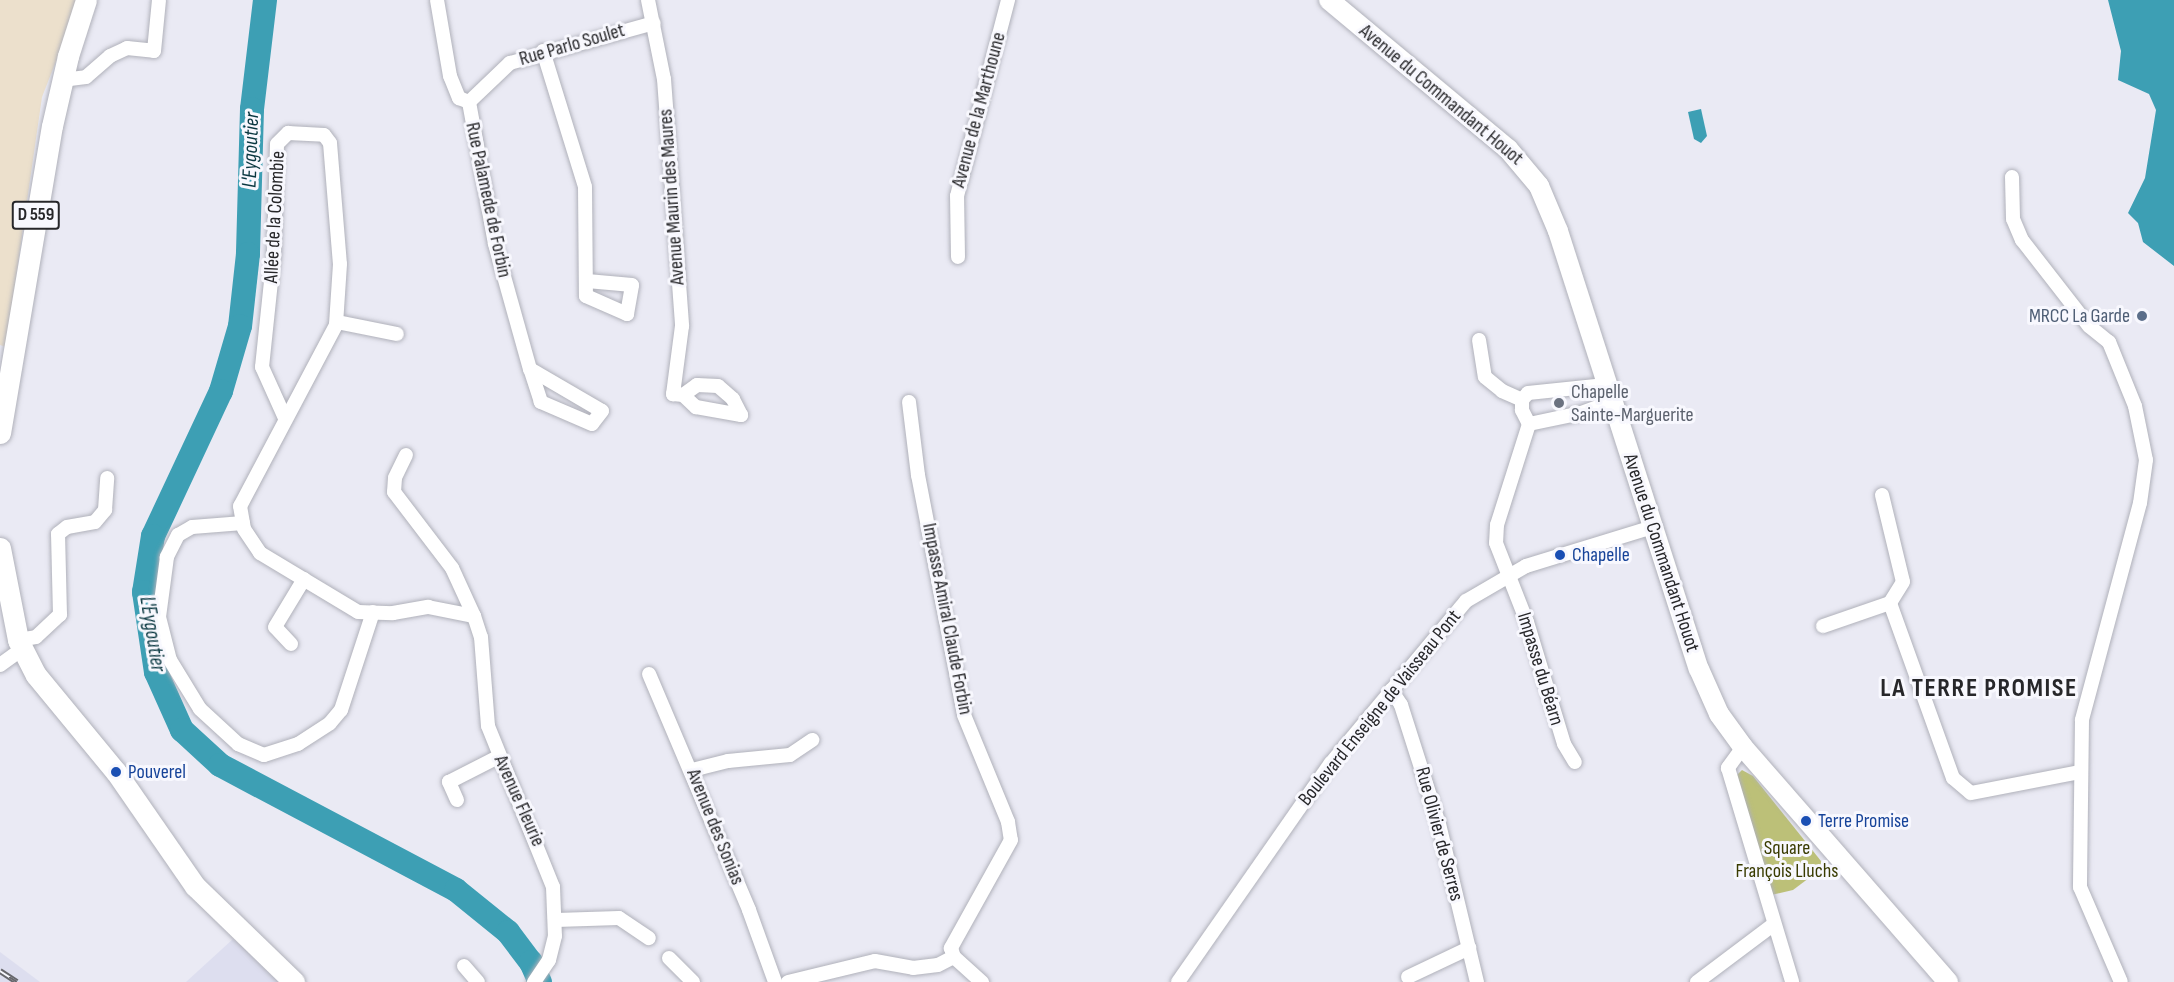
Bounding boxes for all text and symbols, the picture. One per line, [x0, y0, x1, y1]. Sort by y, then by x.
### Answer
street label: Rue Parlo Soulet [516, 18, 628, 72]
street label: Avenue du Commandant Houot [1354, 19, 1528, 171]
street label: Avenue de la Marthoune [947, 30, 1011, 190]
street label: Avenue Maurin des Maures [654, 108, 690, 286]
water label: L'Eygoutier [237, 112, 265, 188]
street label: Rue Palamede de Forbin [460, 120, 516, 280]
street label: Allée de la Colombie [260, 150, 290, 284]
road number: D 559 [10, 200, 62, 230]
place label: MRCC La Garde [2029, 304, 2130, 328]
marker: MRCC La Garde [2135, 309, 2149, 323]
place label: Chapelle Sainte-Marguerite [1571, 380, 1694, 427]
marker: Chapelle Sainte-Marguerite [1552, 396, 1566, 410]
street label: Avenue du Commandant Houot [1618, 451, 1704, 655]
street label: Impasse Amiral Claude Forbin [917, 521, 977, 717]
place label: Chapelle [1572, 543, 1630, 567]
marker: Chapelle [1553, 548, 1567, 562]
water label: L'Eygoutier [134, 595, 170, 673]
street label: Boulevard Enseigne de Vaisseau Pont [1294, 605, 1466, 811]
street label: Impasse du Béarn [1511, 610, 1569, 728]
district label: LA TERRE PROMISE [1880, 673, 2078, 705]
street label: Avenue Fleurie [488, 752, 550, 850]
place label: Pouverel [128, 760, 186, 784]
street label: Rue Olivier de Serres [1410, 764, 1468, 904]
marker: Pouverel [109, 765, 123, 779]
street label: Avenue des Sonias [681, 766, 749, 888]
place label: Terre Promise [1818, 809, 1909, 833]
marker: Terre Promise [1799, 814, 1813, 828]
park label: Square François Lluchs [1736, 836, 1838, 883]

